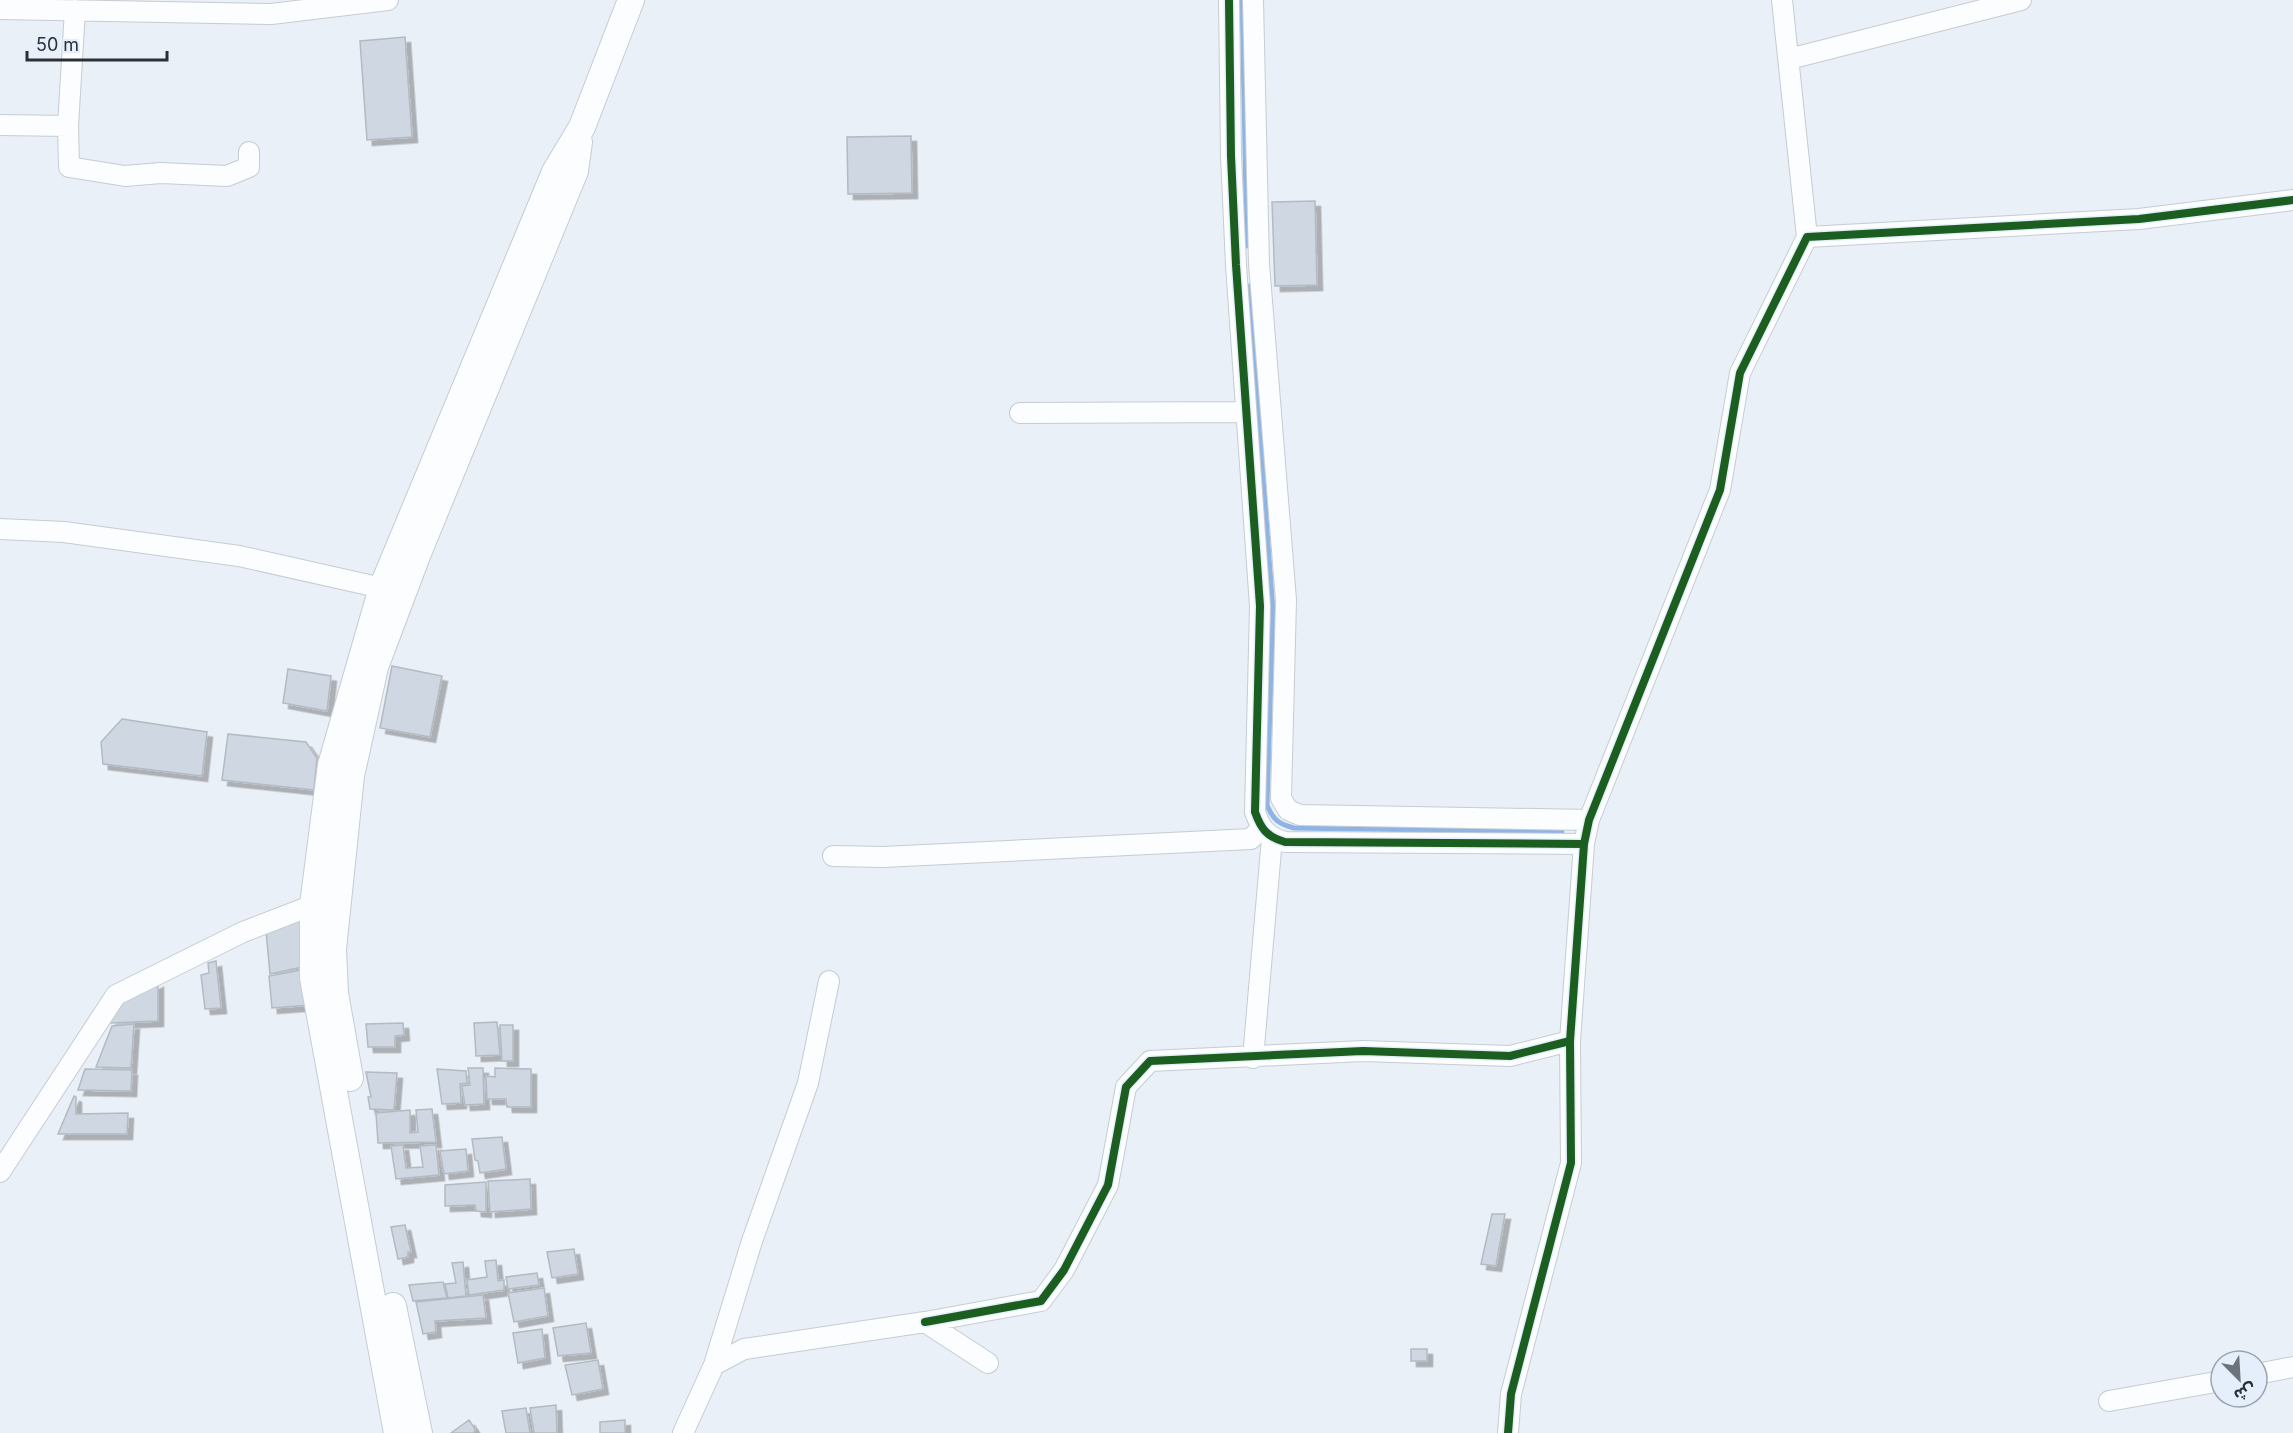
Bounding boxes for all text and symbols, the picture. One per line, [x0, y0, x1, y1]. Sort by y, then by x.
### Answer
scale bar [27, 24, 166, 62]
text: 50 m [36, 34, 79, 55]
north arrow [2209, 1349, 2269, 1409]
text: ش [2231, 1379, 2259, 1406]

